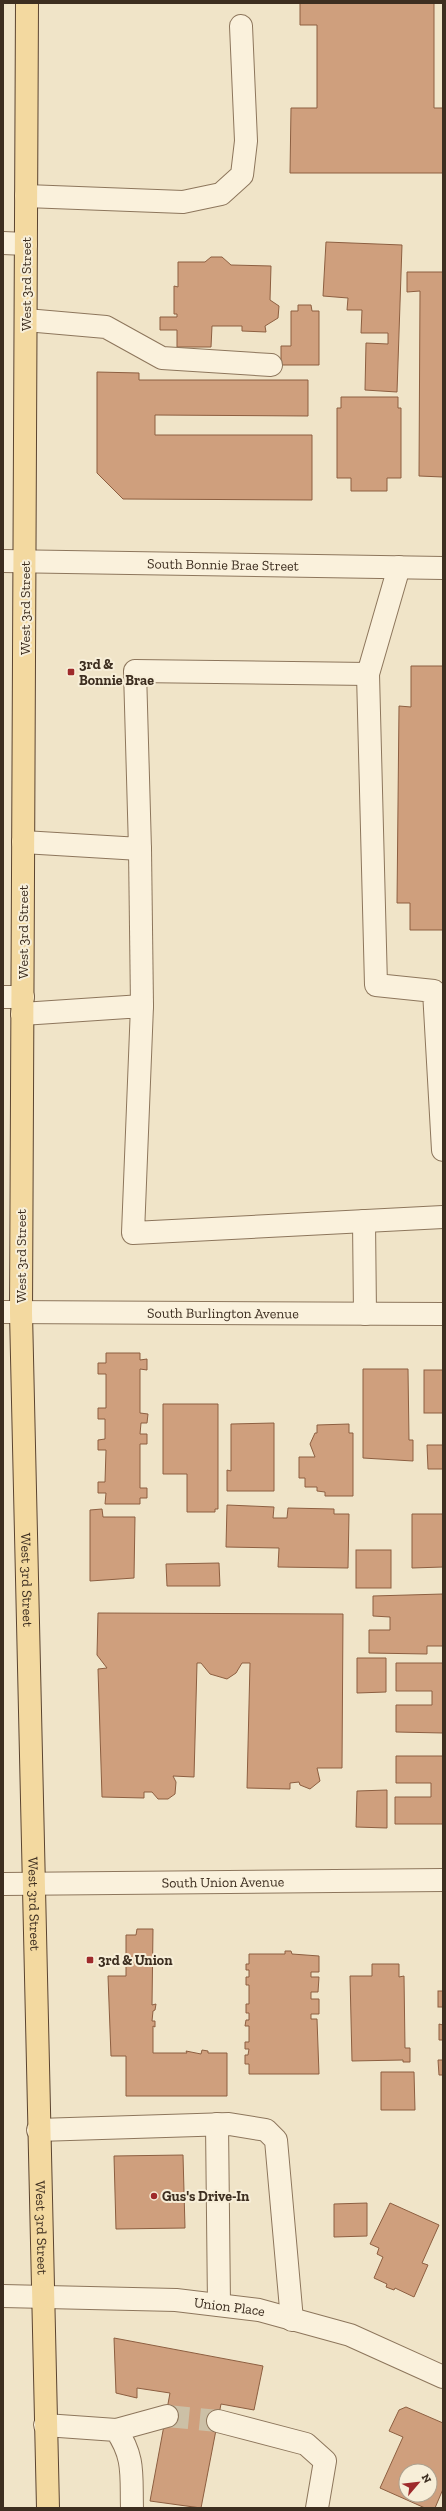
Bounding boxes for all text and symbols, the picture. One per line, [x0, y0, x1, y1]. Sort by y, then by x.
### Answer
street label: West 3rd Street [18, 236, 35, 331]
street label: South Bonnie Brae Street [147, 555, 300, 574]
street label: West 3rd Street [17, 560, 34, 655]
place label: 3rd & Bonnie Brae [79, 656, 154, 689]
marker: 3rd & Bonnie Brae [66, 667, 76, 677]
street label: West 3rd Street [15, 884, 32, 979]
street label: West 3rd Street [13, 1208, 30, 1303]
street label: South Burlington Avenue [147, 1304, 299, 1322]
street label: West 3rd Street [17, 1533, 37, 1628]
street label: West 3rd Street [25, 1857, 44, 1952]
street label: South Union Avenue [162, 1873, 285, 1891]
place label: 3rd & Union [98, 1952, 173, 1969]
marker: 3rd & Union [85, 1955, 95, 1965]
street label: West 3rd Street [32, 2181, 51, 2276]
place label: Gus's Drive-In [162, 2188, 250, 2205]
marker: Gus's Drive-In [149, 2191, 159, 2201]
street label: Union Place [193, 2294, 268, 2320]
north arrow [398, 2463, 438, 2503]
text: N [419, 2472, 434, 2486]

